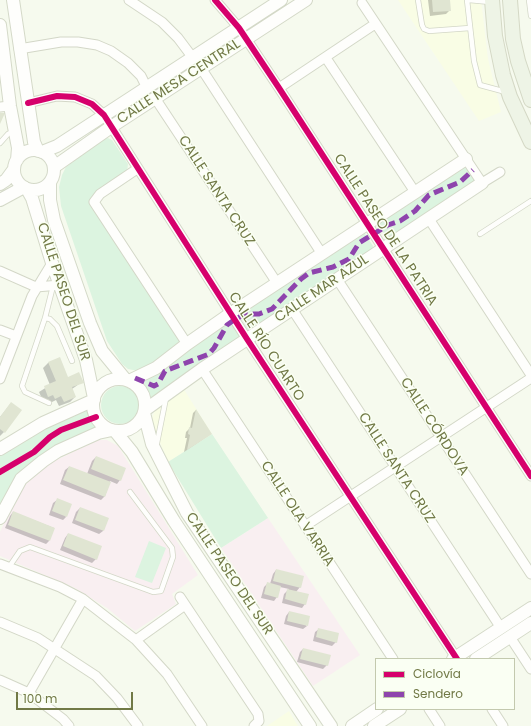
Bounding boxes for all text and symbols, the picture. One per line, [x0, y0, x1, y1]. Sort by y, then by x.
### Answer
street label: CALLE MESA CENTRAL [114, 36, 244, 128]
street label: CALLE SANTA CRUZ [174, 133, 258, 249]
street label: CALLE PASEO DE LA PATRIA [330, 151, 440, 309]
street label: CALLE PASEO DEL SUR [33, 221, 93, 363]
street label: CALLE MAR AZUL [272, 251, 372, 327]
street label: CALLE RÍO CUARTO [224, 289, 308, 405]
street label: CALLE CÓRDOVA [396, 375, 472, 479]
street label: CALLE SANTA CRUZ [354, 410, 438, 526]
street label: CALLE OLA VARRIA [257, 458, 337, 570]
street label: CALLE PASEO DEL SUR [182, 510, 276, 638]
legend [375, 658, 515, 710]
text: Ciclovía [413, 665, 461, 682]
scale bar [18, 684, 135, 710]
text: Sendero [413, 685, 463, 702]
text: 100 m [23, 690, 57, 707]

